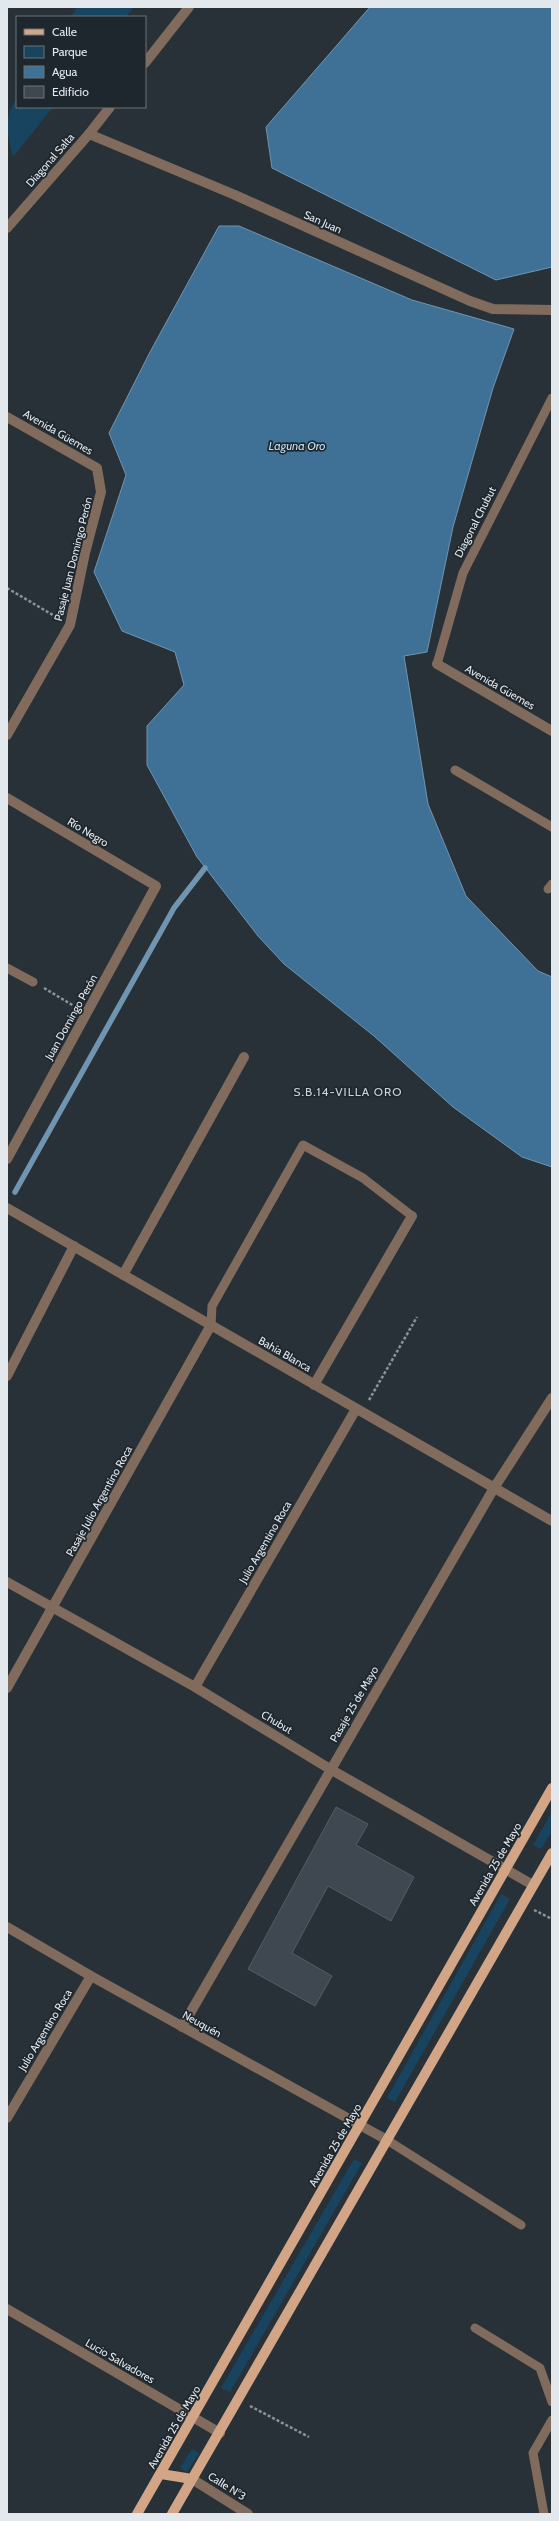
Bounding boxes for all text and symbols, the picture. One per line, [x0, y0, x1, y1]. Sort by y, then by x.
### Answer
legend [16, 16, 146, 108]
text: Calle [52, 24, 77, 39]
text: Parque [52, 44, 87, 59]
text: Agua [52, 64, 78, 79]
text: Edificio [52, 84, 89, 99]
street label: Diagonal Salta [23, 130, 78, 190]
street label: San Juan [302, 207, 344, 237]
street label: Avenida Güemes [21, 406, 96, 458]
water label: Laguna Oro [269, 438, 325, 453]
street label: Diagonal Chubut [451, 484, 499, 560]
street label: Pasaje Juan Domingo Perón [51, 495, 95, 623]
street label: Avenida Güemes [463, 661, 538, 713]
street label: Río Negro [65, 814, 111, 850]
street label: Juan Domingo Perón [41, 972, 100, 1063]
district label: S.B.14-VILLA ORO [294, 1084, 402, 1099]
street label: Bahía Blanca [256, 1333, 315, 1375]
street label: Pasaje Julio Argentino Roca [63, 1443, 136, 1559]
street label: Julio Argentino Roca [235, 1498, 295, 1587]
street label: Pasaje 25 de Mayo [327, 1663, 381, 1745]
street label: Chubut [259, 1707, 295, 1737]
street label: Avenida 25 de Mayo [466, 1820, 524, 1908]
street label: Julio Argentino Roca [15, 1986, 75, 2074]
street label: Neuquén [180, 2008, 224, 2040]
street label: Avenida 25 de Mayo [306, 2101, 364, 2189]
street label: Lucio Salvadores [83, 2336, 157, 2387]
street label: Avenida 25 de Mayo [145, 2383, 203, 2471]
street label: Calle N°3 [205, 2469, 249, 2503]

